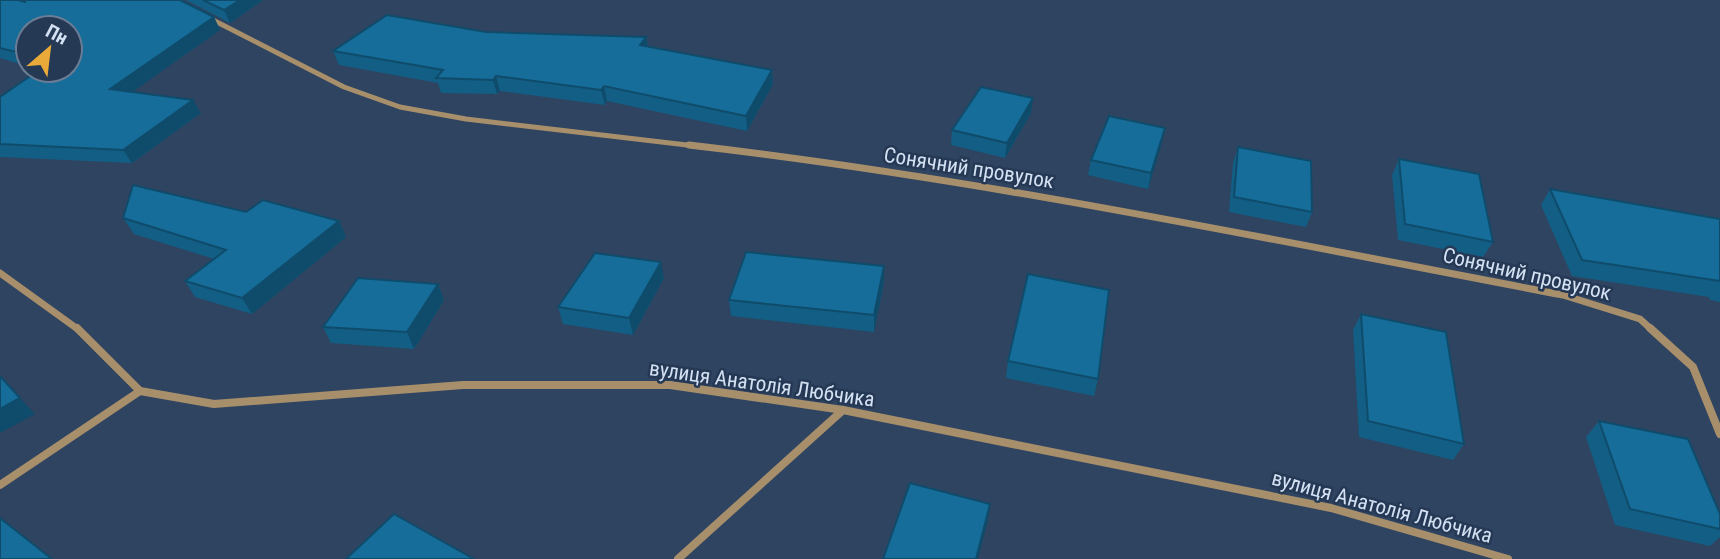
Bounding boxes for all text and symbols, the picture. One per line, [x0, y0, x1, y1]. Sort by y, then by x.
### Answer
north arrow [14, 14, 84, 84]
text: Пн [42, 19, 71, 50]
street label: Сонячний провулок [882, 143, 1056, 193]
street label: Сонячний провулок [1441, 243, 1613, 305]
street label: вулиця Анатолія Любчика [648, 356, 876, 412]
street label: вулиця Анатолія Любчика [1269, 466, 1495, 548]

